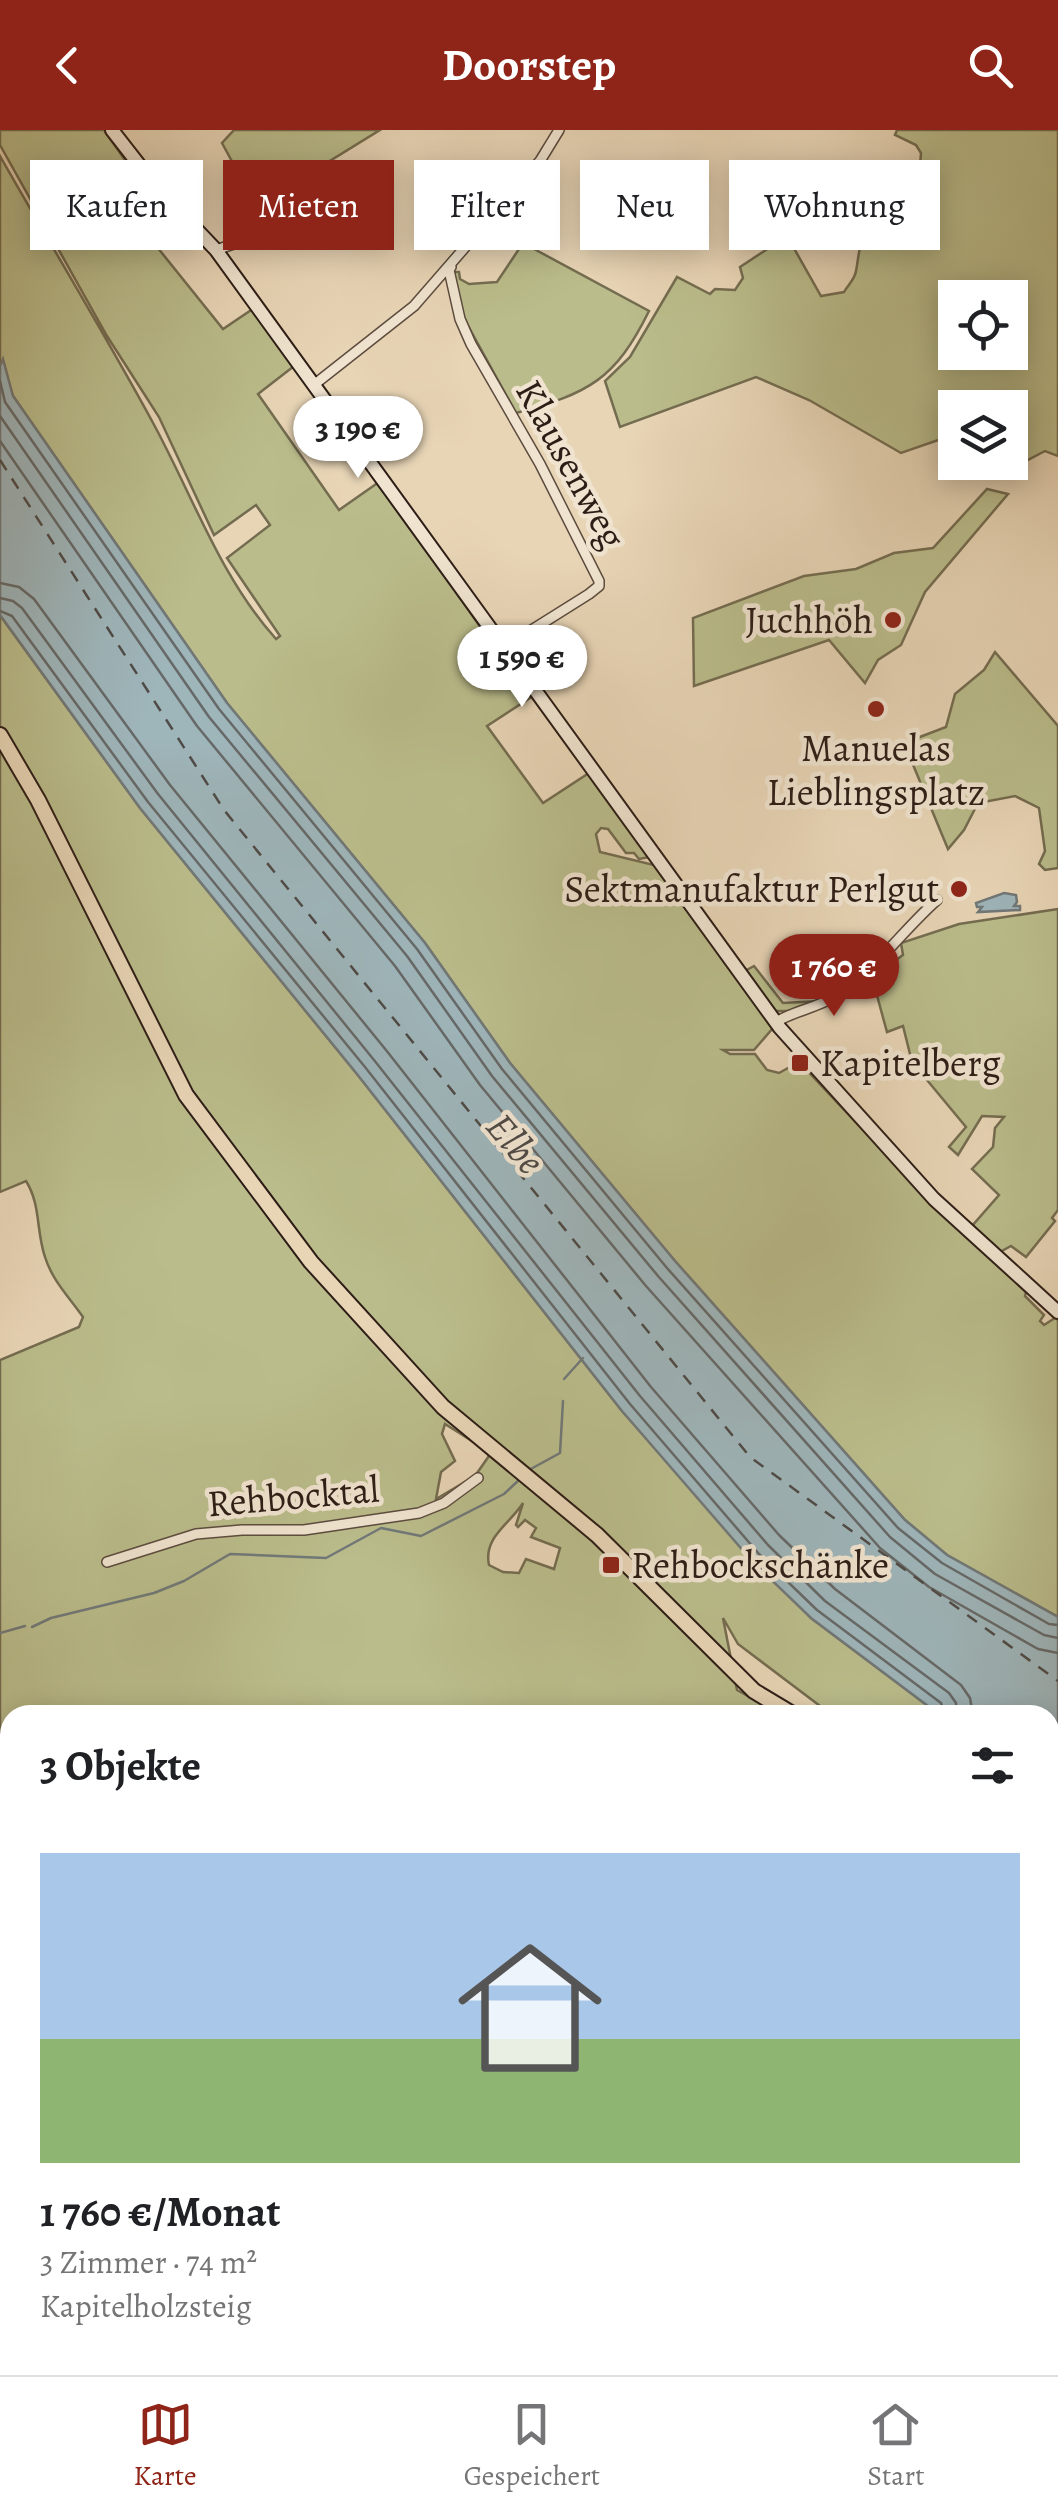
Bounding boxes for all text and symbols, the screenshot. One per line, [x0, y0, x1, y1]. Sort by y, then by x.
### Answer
text: Doorstep [442, 34, 616, 96]
icon: back [40, 38, 95, 93]
icon: search [963, 38, 1018, 93]
chip: Kaufen [30, 160, 203, 250]
chip: Mieten [223, 160, 394, 250]
chip: Filter [414, 160, 560, 250]
chip: Neu [580, 160, 709, 250]
chip: Wohnung [729, 160, 940, 250]
map controls [938, 280, 1028, 480]
button: locate [938, 280, 1028, 370]
street label: Klausenweg [503, 370, 639, 558]
button: layers [938, 390, 1028, 480]
pin: 3 190 € [266, 396, 450, 481]
text: 3 190 € [315, 406, 401, 450]
place label: Juchhöh [745, 594, 873, 646]
marker: Juchhöh [882, 609, 904, 631]
pin: 1 590 € [430, 625, 614, 710]
text: 1 590 € [479, 635, 565, 679]
marker: Manuelas Lieblingsplatz [865, 698, 887, 720]
place label: Manuelas Lieblingsplatz [767, 722, 985, 818]
place label: Sektmanufaktur Perlgut [564, 863, 939, 915]
marker: Sektmanufaktur Perlgut [948, 878, 970, 900]
pin: 1 760 € [742, 934, 926, 1019]
text: 1 760 € [791, 944, 877, 988]
place label: Kapitelberg [820, 1037, 1001, 1089]
marker: Kapitelberg [789, 1052, 811, 1074]
water label: Elbe [474, 1101, 558, 1186]
street label: Rehbocktal [205, 1463, 381, 1529]
place label: Rehbockschänke [631, 1539, 889, 1591]
marker: Rehbockschänke [600, 1554, 622, 1576]
text: 3 Objekte [40, 1737, 201, 1794]
icon: filters [965, 1738, 1020, 1793]
icon: home [440, 1918, 620, 2098]
text: 1 760 €/Monat [40, 2183, 280, 2240]
text: 3 Zimmer · 74 m² [40, 2240, 257, 2284]
text: Kapitelholzsteig [40, 2284, 252, 2328]
tab: Karte [134, 2397, 196, 2495]
tab: Gespeichert [464, 2397, 600, 2495]
tab: Start [867, 2397, 924, 2495]

